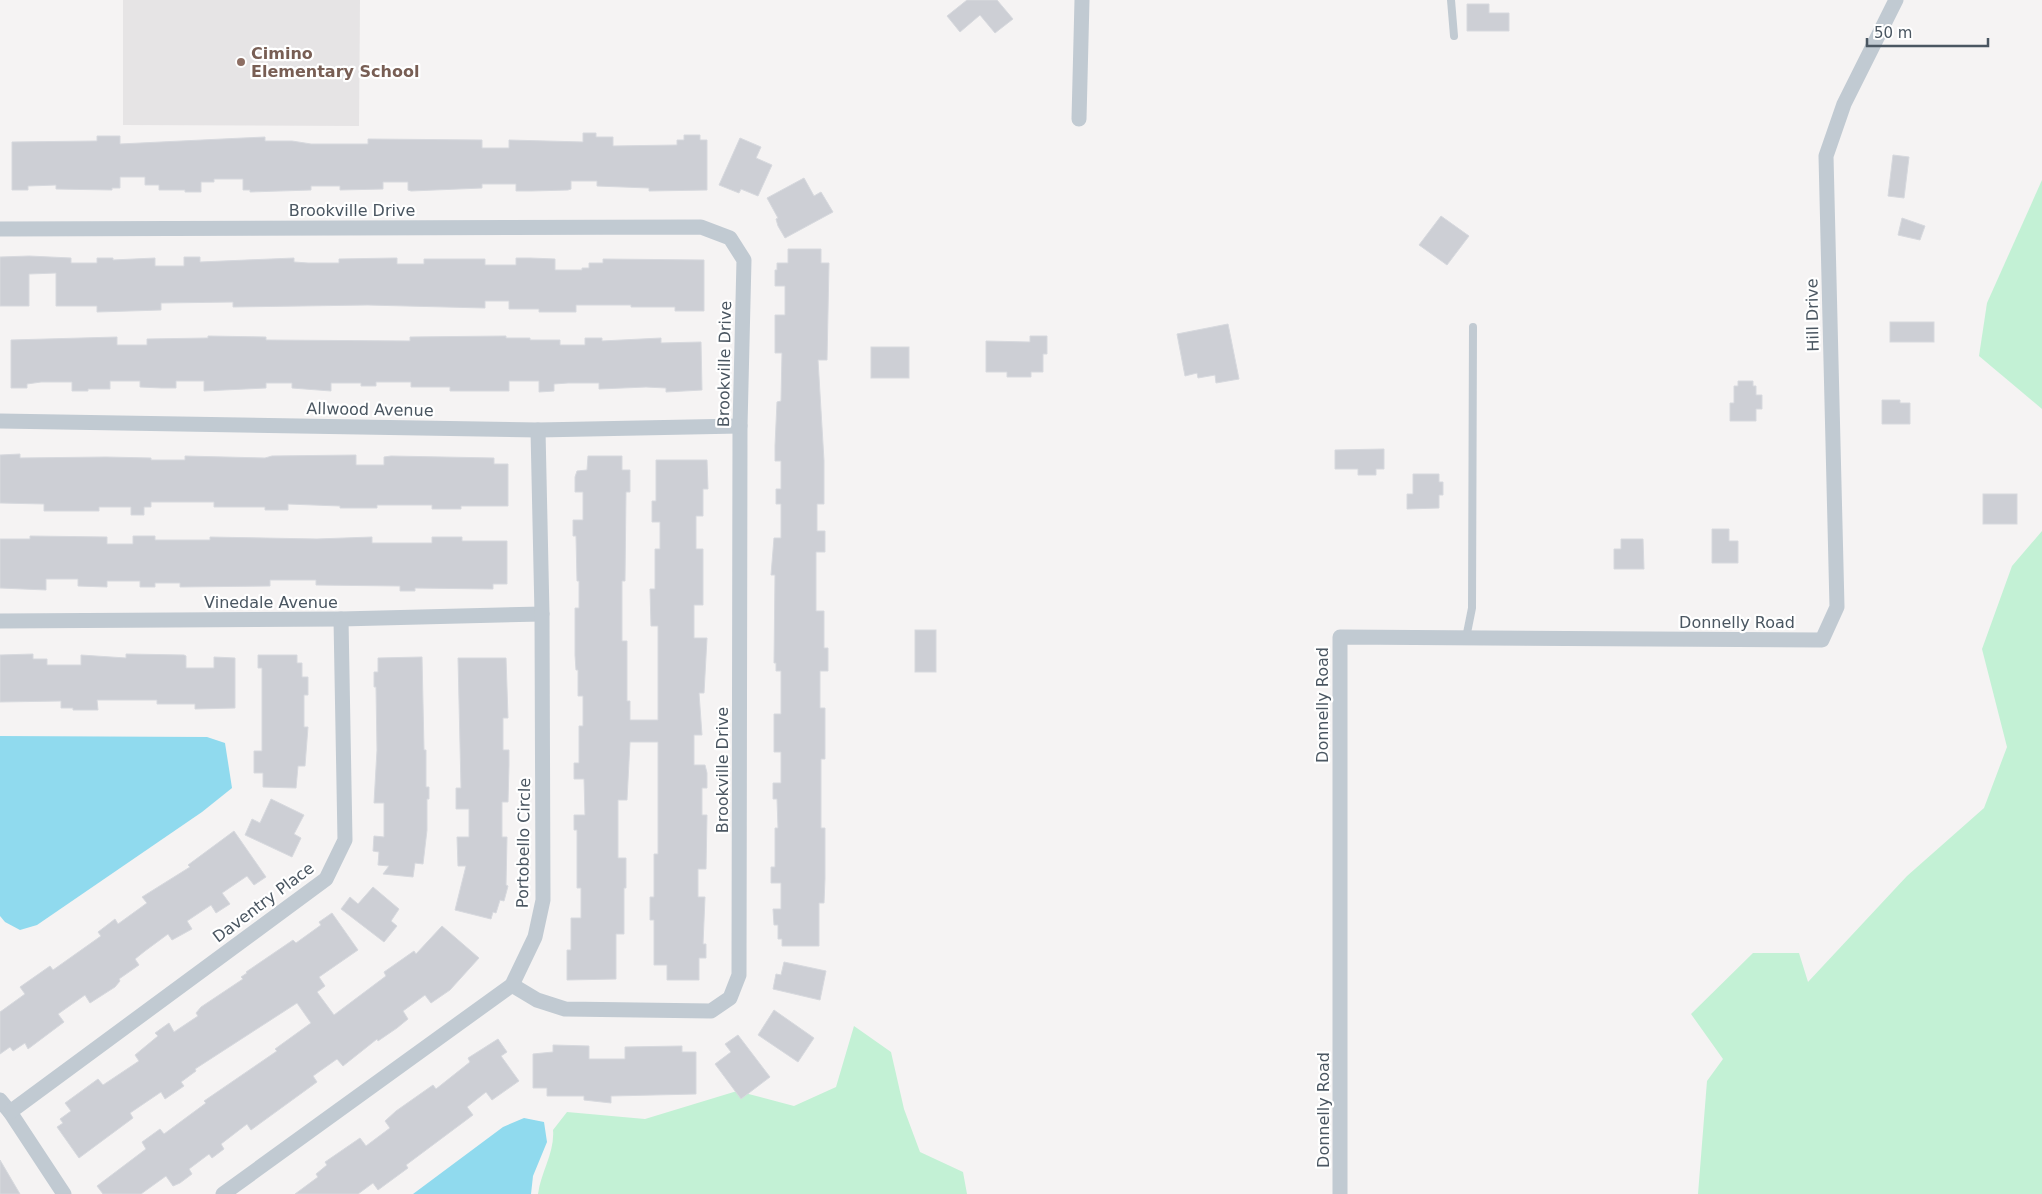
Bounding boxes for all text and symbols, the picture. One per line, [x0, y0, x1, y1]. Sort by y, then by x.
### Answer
scale bar [1867, 15, 1988, 47]
text: 50 m [1874, 24, 1912, 42]
place label: Cimino Elementary School [251, 44, 419, 81]
marker: Cimino Elementary School [235, 56, 247, 68]
street label: Brookville Drive [289, 201, 415, 220]
street label: Hill Drive [1802, 278, 1823, 352]
street label: Brookville Drive [714, 301, 735, 427]
street label: Allwood Avenue [306, 399, 434, 420]
street label: Vinedale Avenue [204, 593, 338, 612]
street label: Donnelly Road [1679, 613, 1795, 632]
street label: Donnelly Road [1313, 647, 1332, 763]
street label: Brookville Drive [713, 707, 732, 833]
street label: Portobello Circle [513, 778, 534, 908]
street label: Daventry Place [209, 858, 318, 947]
street label: Donnelly Road [1314, 1052, 1333, 1168]

